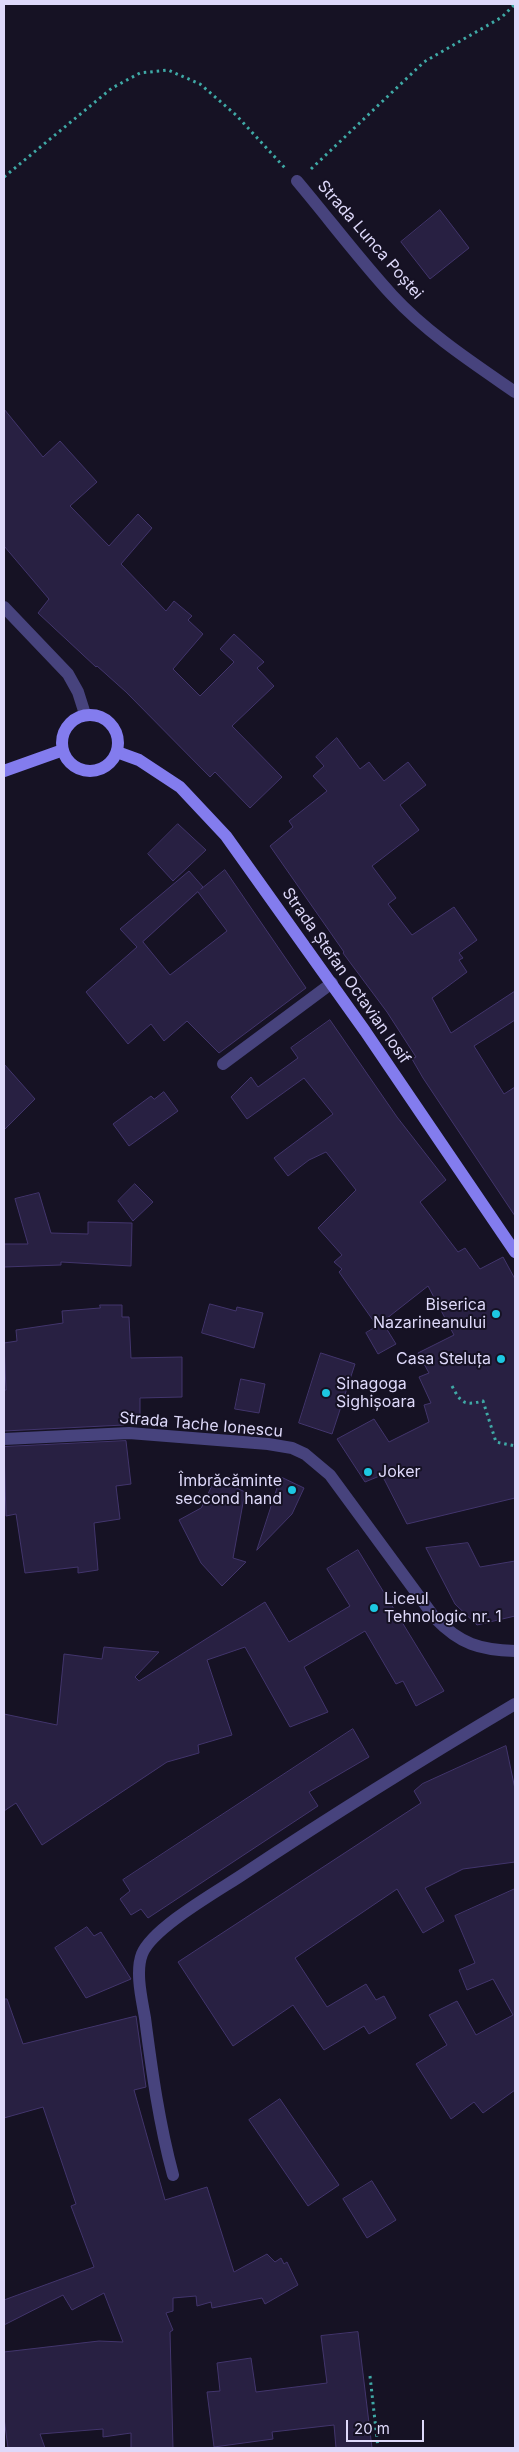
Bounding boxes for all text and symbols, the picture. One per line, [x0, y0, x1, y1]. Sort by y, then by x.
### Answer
street label: Strada Lunca Poștei [313, 177, 427, 303]
street label: Strada Ștefan Octavian Iosif [278, 884, 414, 1068]
place label: Biserica Nazarineanului [373, 1295, 486, 1333]
marker: Biserica Nazarineanului [490, 1308, 502, 1320]
place label: Casa Steluța [396, 1349, 491, 1369]
marker: Casa Steluța [495, 1353, 507, 1365]
place label: Sinagoga Sighișoara [336, 1374, 415, 1412]
marker: Sinagoga Sighișoara [320, 1387, 332, 1399]
street label: Strada Tache Ionescu [118, 1408, 284, 1442]
place label: Joker [378, 1462, 420, 1482]
marker: Joker [362, 1466, 374, 1478]
place label: Îmbrăcăminte seccond hand [175, 1471, 282, 1509]
marker: Îmbrăcăminte seccond hand [286, 1484, 298, 1496]
place label: Liceul Tehnologic nr. 1 [384, 1589, 502, 1627]
marker: Liceul Tehnologic nr. 1 [368, 1602, 380, 1614]
scale bar [349, 2410, 426, 2442]
text: 20 m [354, 2419, 390, 2438]

